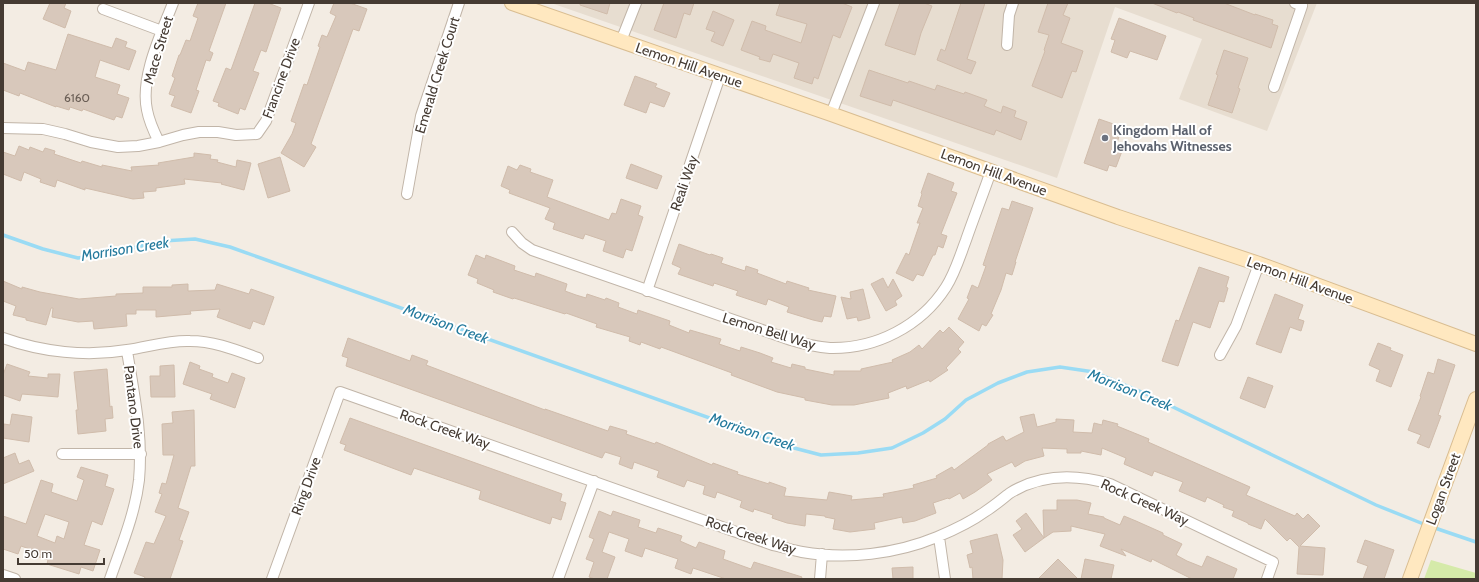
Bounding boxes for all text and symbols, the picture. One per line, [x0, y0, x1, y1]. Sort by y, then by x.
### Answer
street label: Mace Street [139, 13, 177, 86]
street label: Emerald Creek Court [411, 14, 463, 136]
street label: Francine Drive [258, 35, 304, 121]
street label: Lemon Hill Avenue [633, 38, 745, 92]
house number: 6160 [64, 90, 90, 105]
place label: Kingdom Hall of Jehovahs Witnesses [1112, 121, 1232, 155]
marker: Kingdom Hall of Jehovahs Witnesses [1100, 133, 1110, 143]
street label: Lemon Hill Avenue [938, 144, 1050, 200]
street label: Reali Way [666, 153, 702, 213]
water label: Morrison Creek [79, 233, 171, 265]
street label: Lemon Hill Avenue [1244, 252, 1356, 308]
water label: Morrison Creek [400, 300, 491, 348]
street label: Lemon Bell Way [720, 308, 818, 354]
street label: Pantano Drive [120, 364, 148, 450]
water label: Morrison Creek [1085, 365, 1175, 415]
street label: Rock Creek Way [397, 405, 493, 453]
water label: Morrison Creek [706, 409, 797, 455]
street label: Logan Street [1422, 450, 1464, 527]
street label: Ring Drive [287, 454, 325, 518]
street label: Rock Creek Way [1098, 475, 1192, 529]
street label: Rock Creek Way [703, 512, 799, 558]
scale bar [18, 540, 104, 566]
text: 50 m [24, 546, 52, 561]

